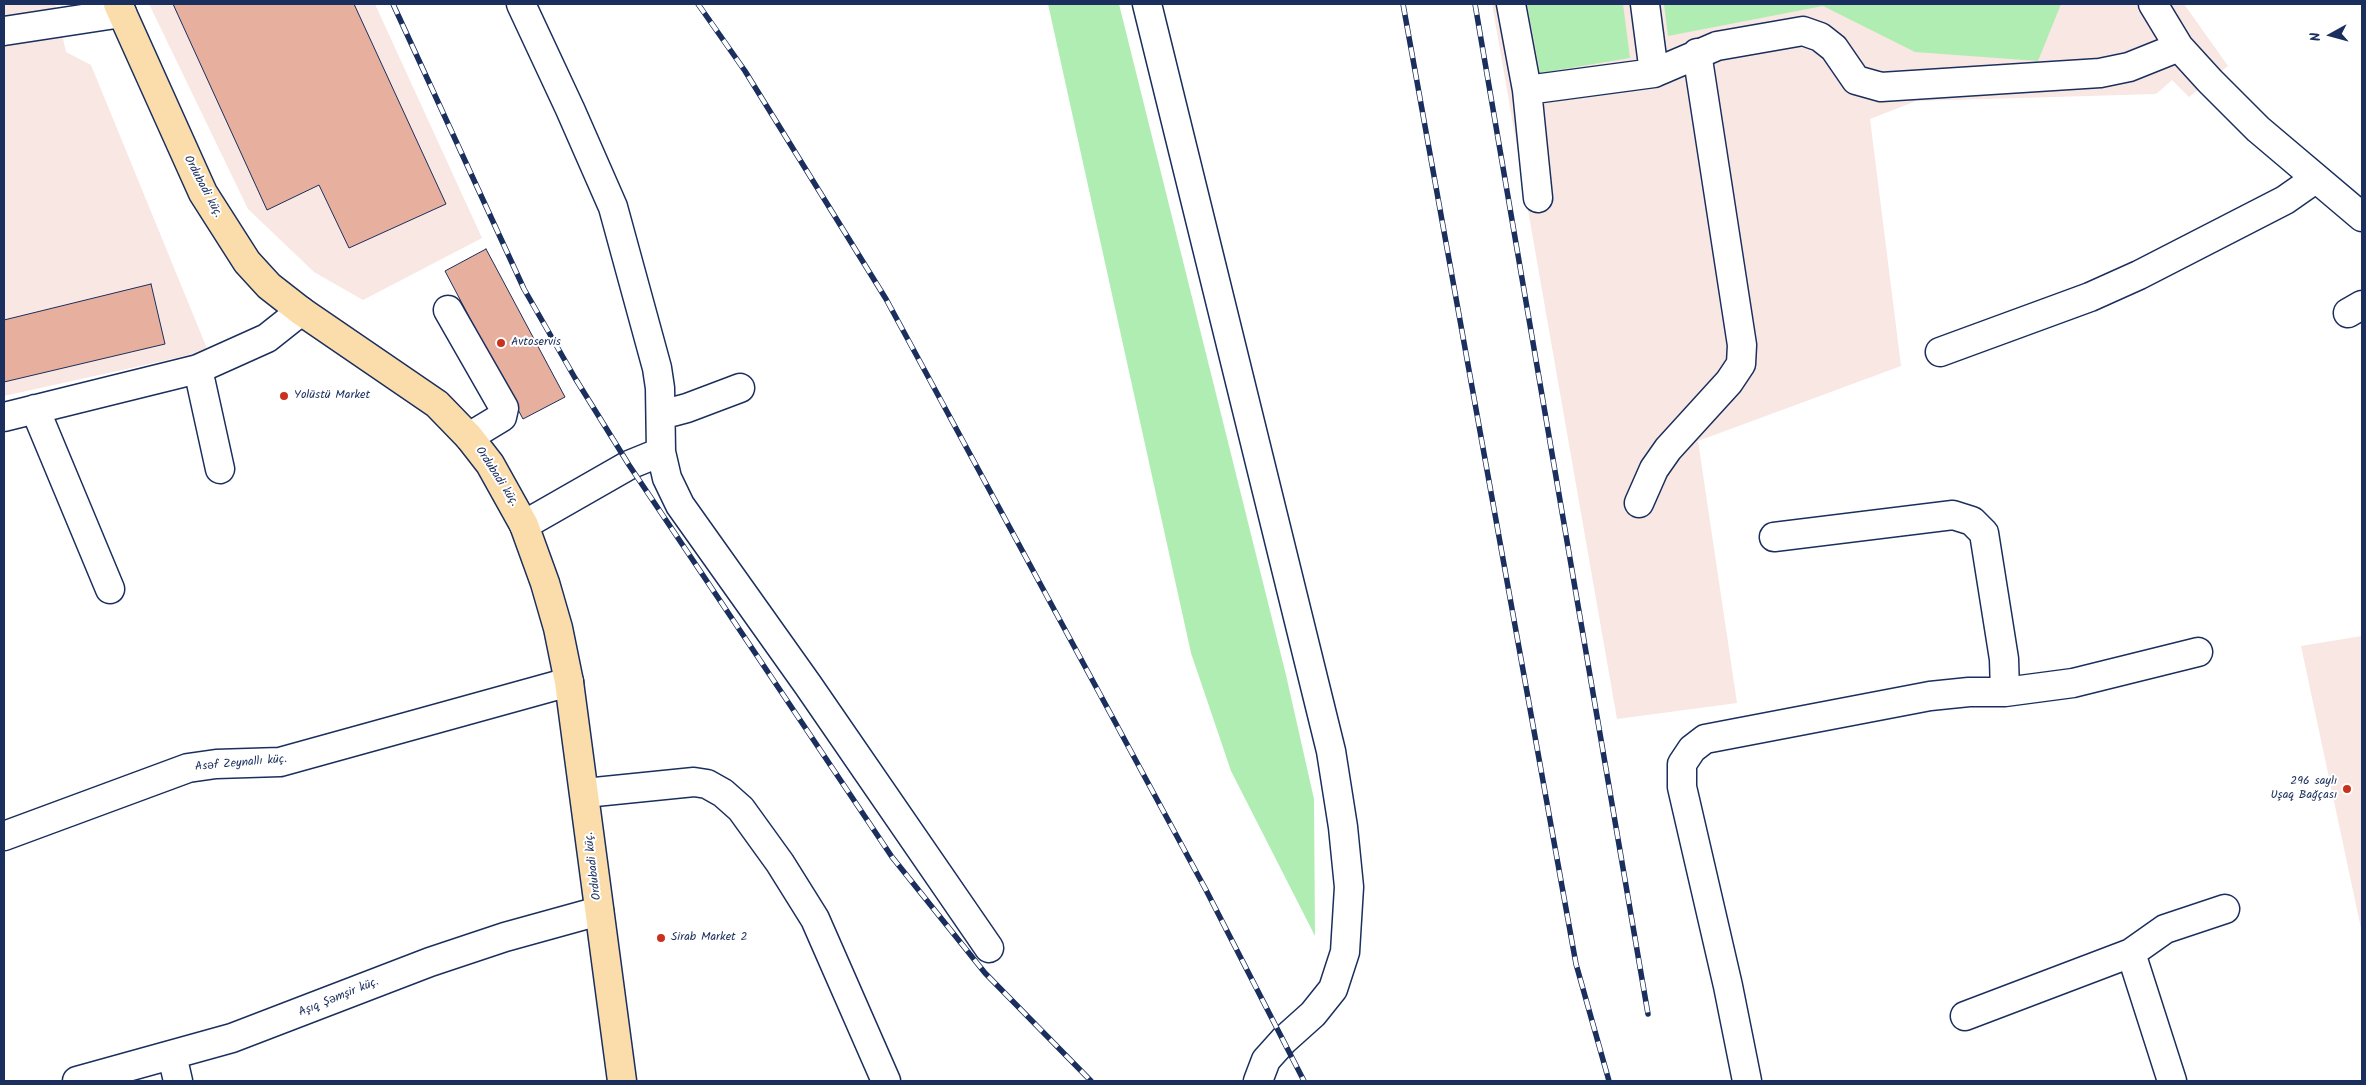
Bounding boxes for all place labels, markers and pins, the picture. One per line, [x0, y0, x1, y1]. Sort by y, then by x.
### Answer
place label: Avtoservis [511, 336, 561, 350]
marker: Avtoservis [495, 337, 507, 349]
place label: Yolüstü Market [294, 389, 370, 403]
marker: Yolüstü Market [278, 390, 290, 402]
place label: 296 saylı Uşaq Bağçası [2270, 775, 2337, 803]
marker: 296 saylı Uşaq Bağçası [2341, 783, 2353, 795]
place label: Sirab Market 2 [671, 931, 747, 945]
marker: Sirab Market 2 [655, 932, 667, 944]

